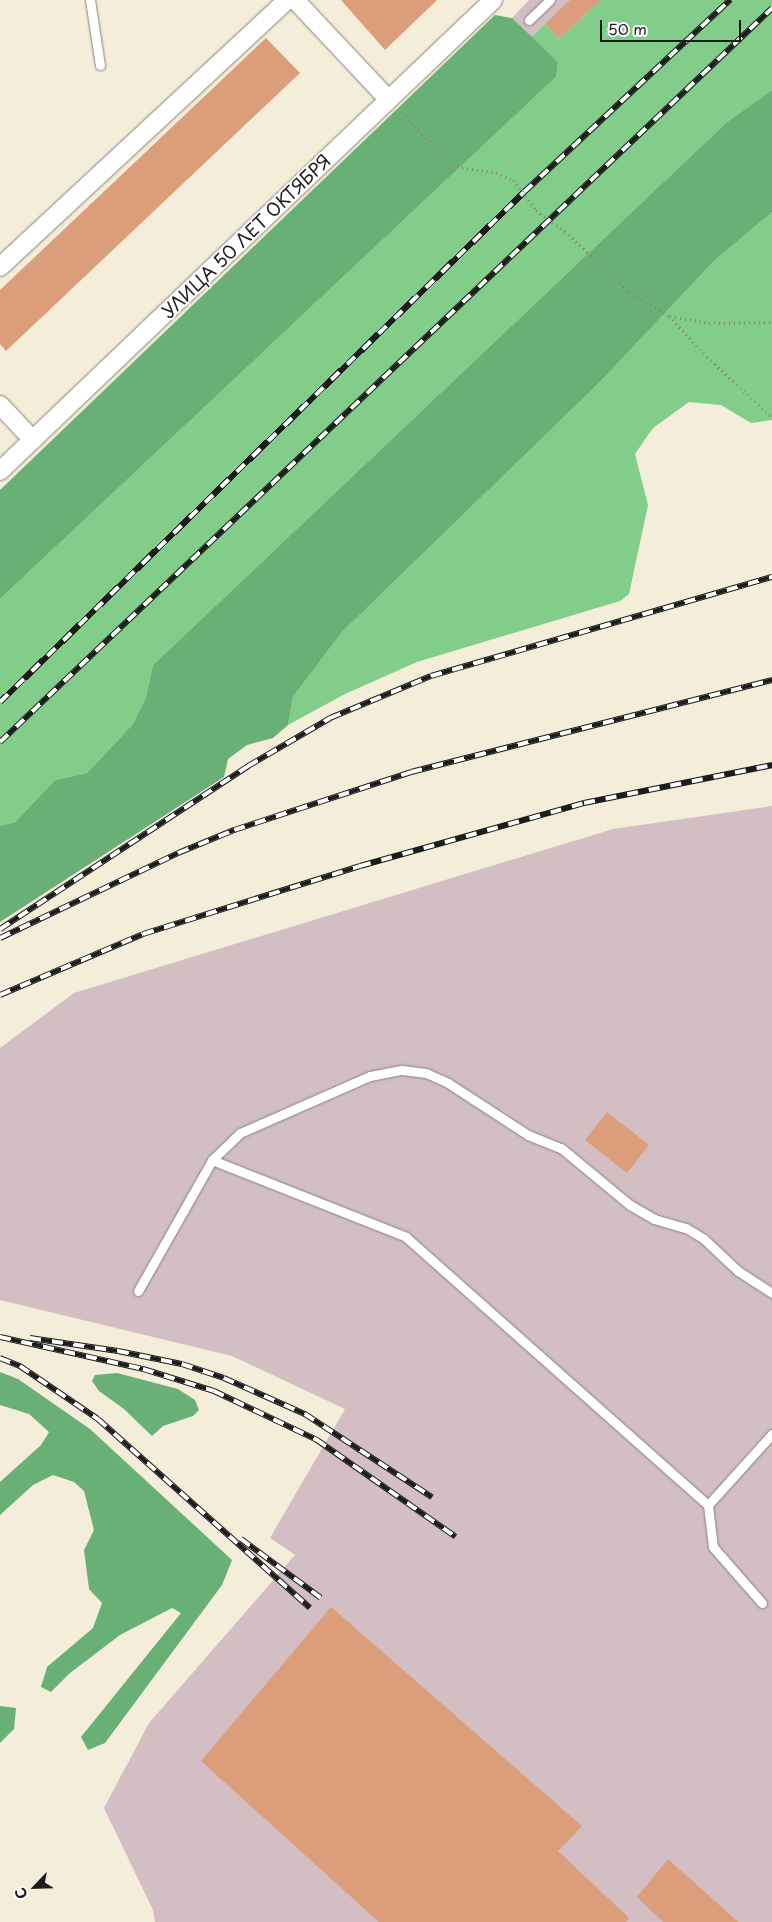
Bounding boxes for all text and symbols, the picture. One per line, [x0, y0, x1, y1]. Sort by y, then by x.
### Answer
scale bar [602, 10, 743, 42]
text: 50 m [608, 17, 647, 40]
street label: УЛИЦА 50 ЛЕТ ОКТЯБРЯ [157, 149, 335, 323]
north arrow [10, 1862, 60, 1912]
text: С [9, 1884, 33, 1902]

